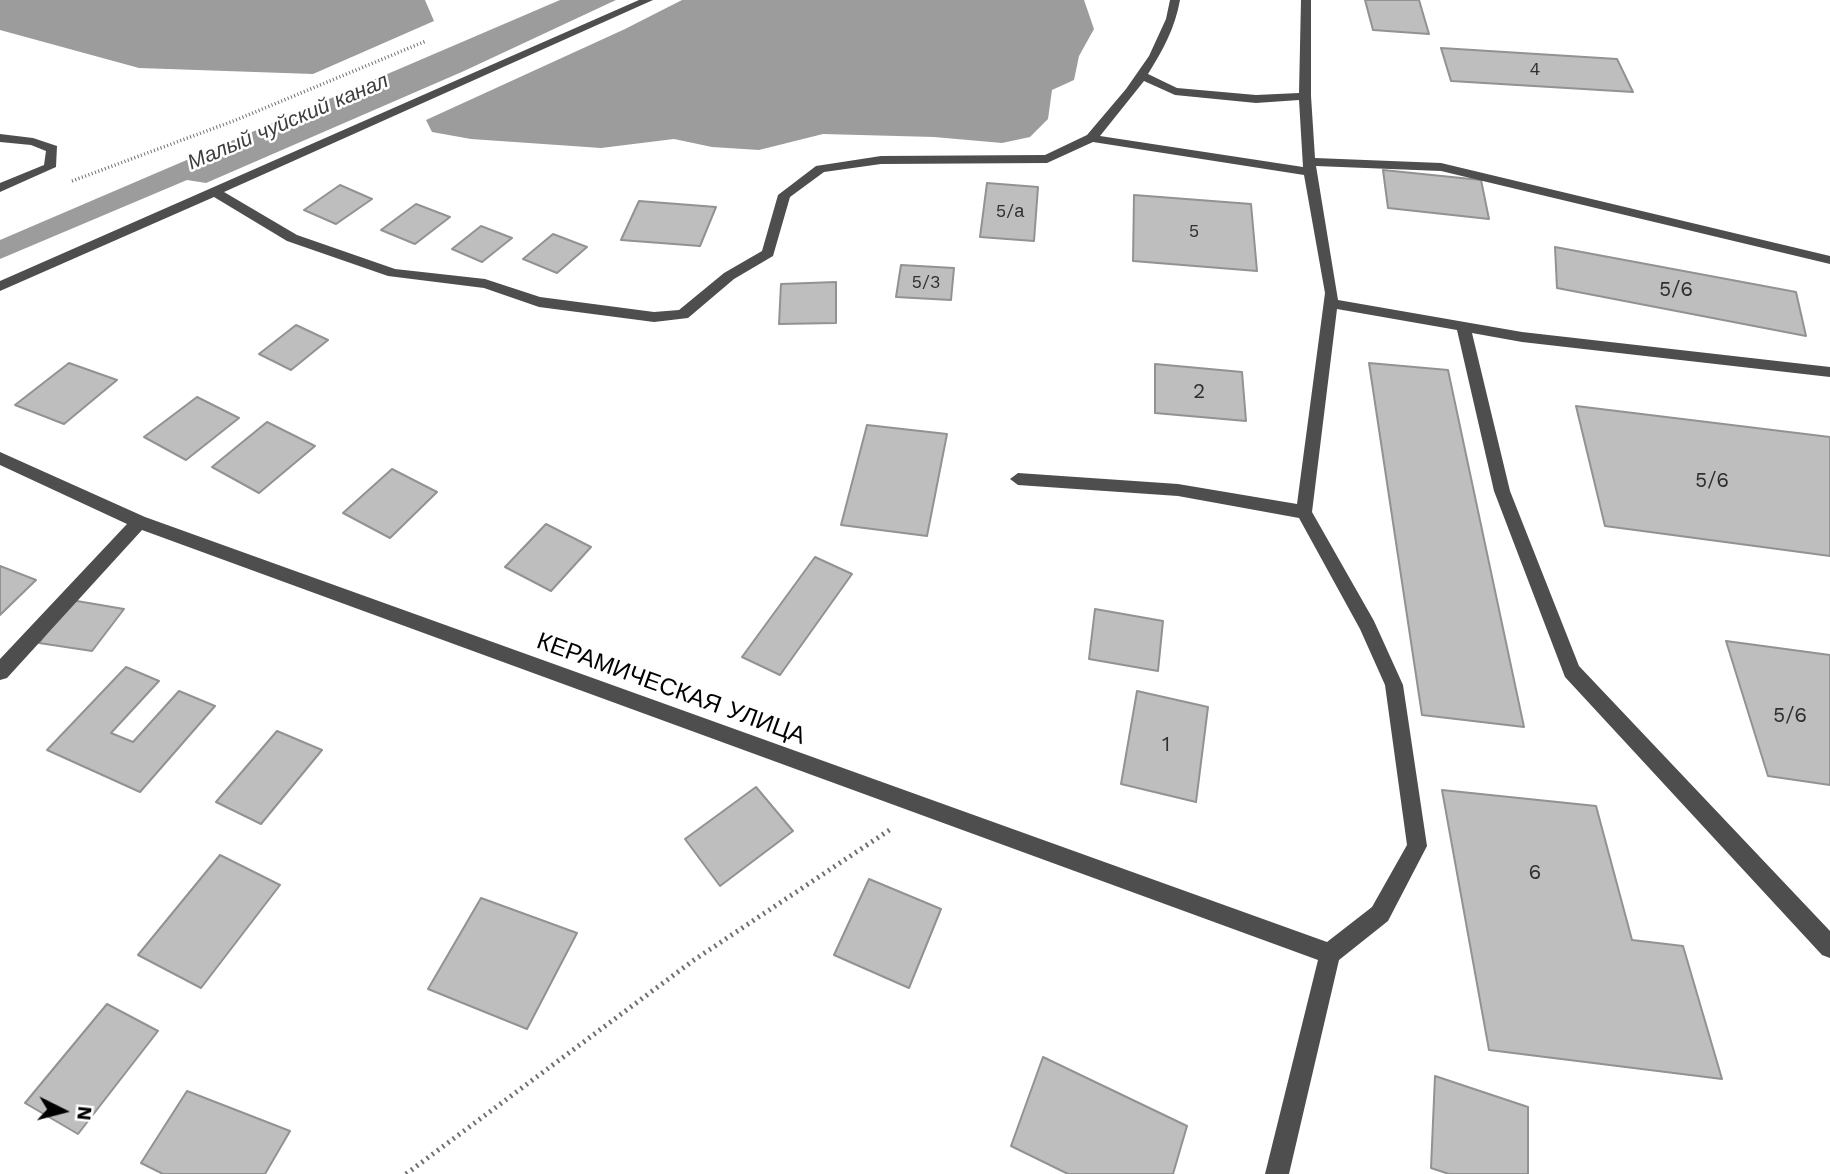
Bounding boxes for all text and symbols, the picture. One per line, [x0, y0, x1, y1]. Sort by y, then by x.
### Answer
house number: 4 [1530, 59, 1540, 81]
water label: Малый чуйский канал [184, 68, 392, 176]
house number: 5/а [996, 201, 1024, 223]
house number: 5 [1189, 221, 1199, 243]
house number: 5/3 [912, 272, 940, 294]
house number: 5/6 [1659, 277, 1693, 303]
house number: 2 [1193, 379, 1205, 405]
house number: 5/6 [1695, 468, 1729, 494]
street label: КЕРАМИЧЕСКАЯ УЛИЦА [533, 627, 809, 751]
house number: 5/6 [1773, 703, 1807, 729]
house number: 1 [1162, 732, 1170, 758]
house number: 6 [1529, 860, 1541, 886]
north arrow [28, 1076, 98, 1146]
text: N [72, 1105, 97, 1121]

